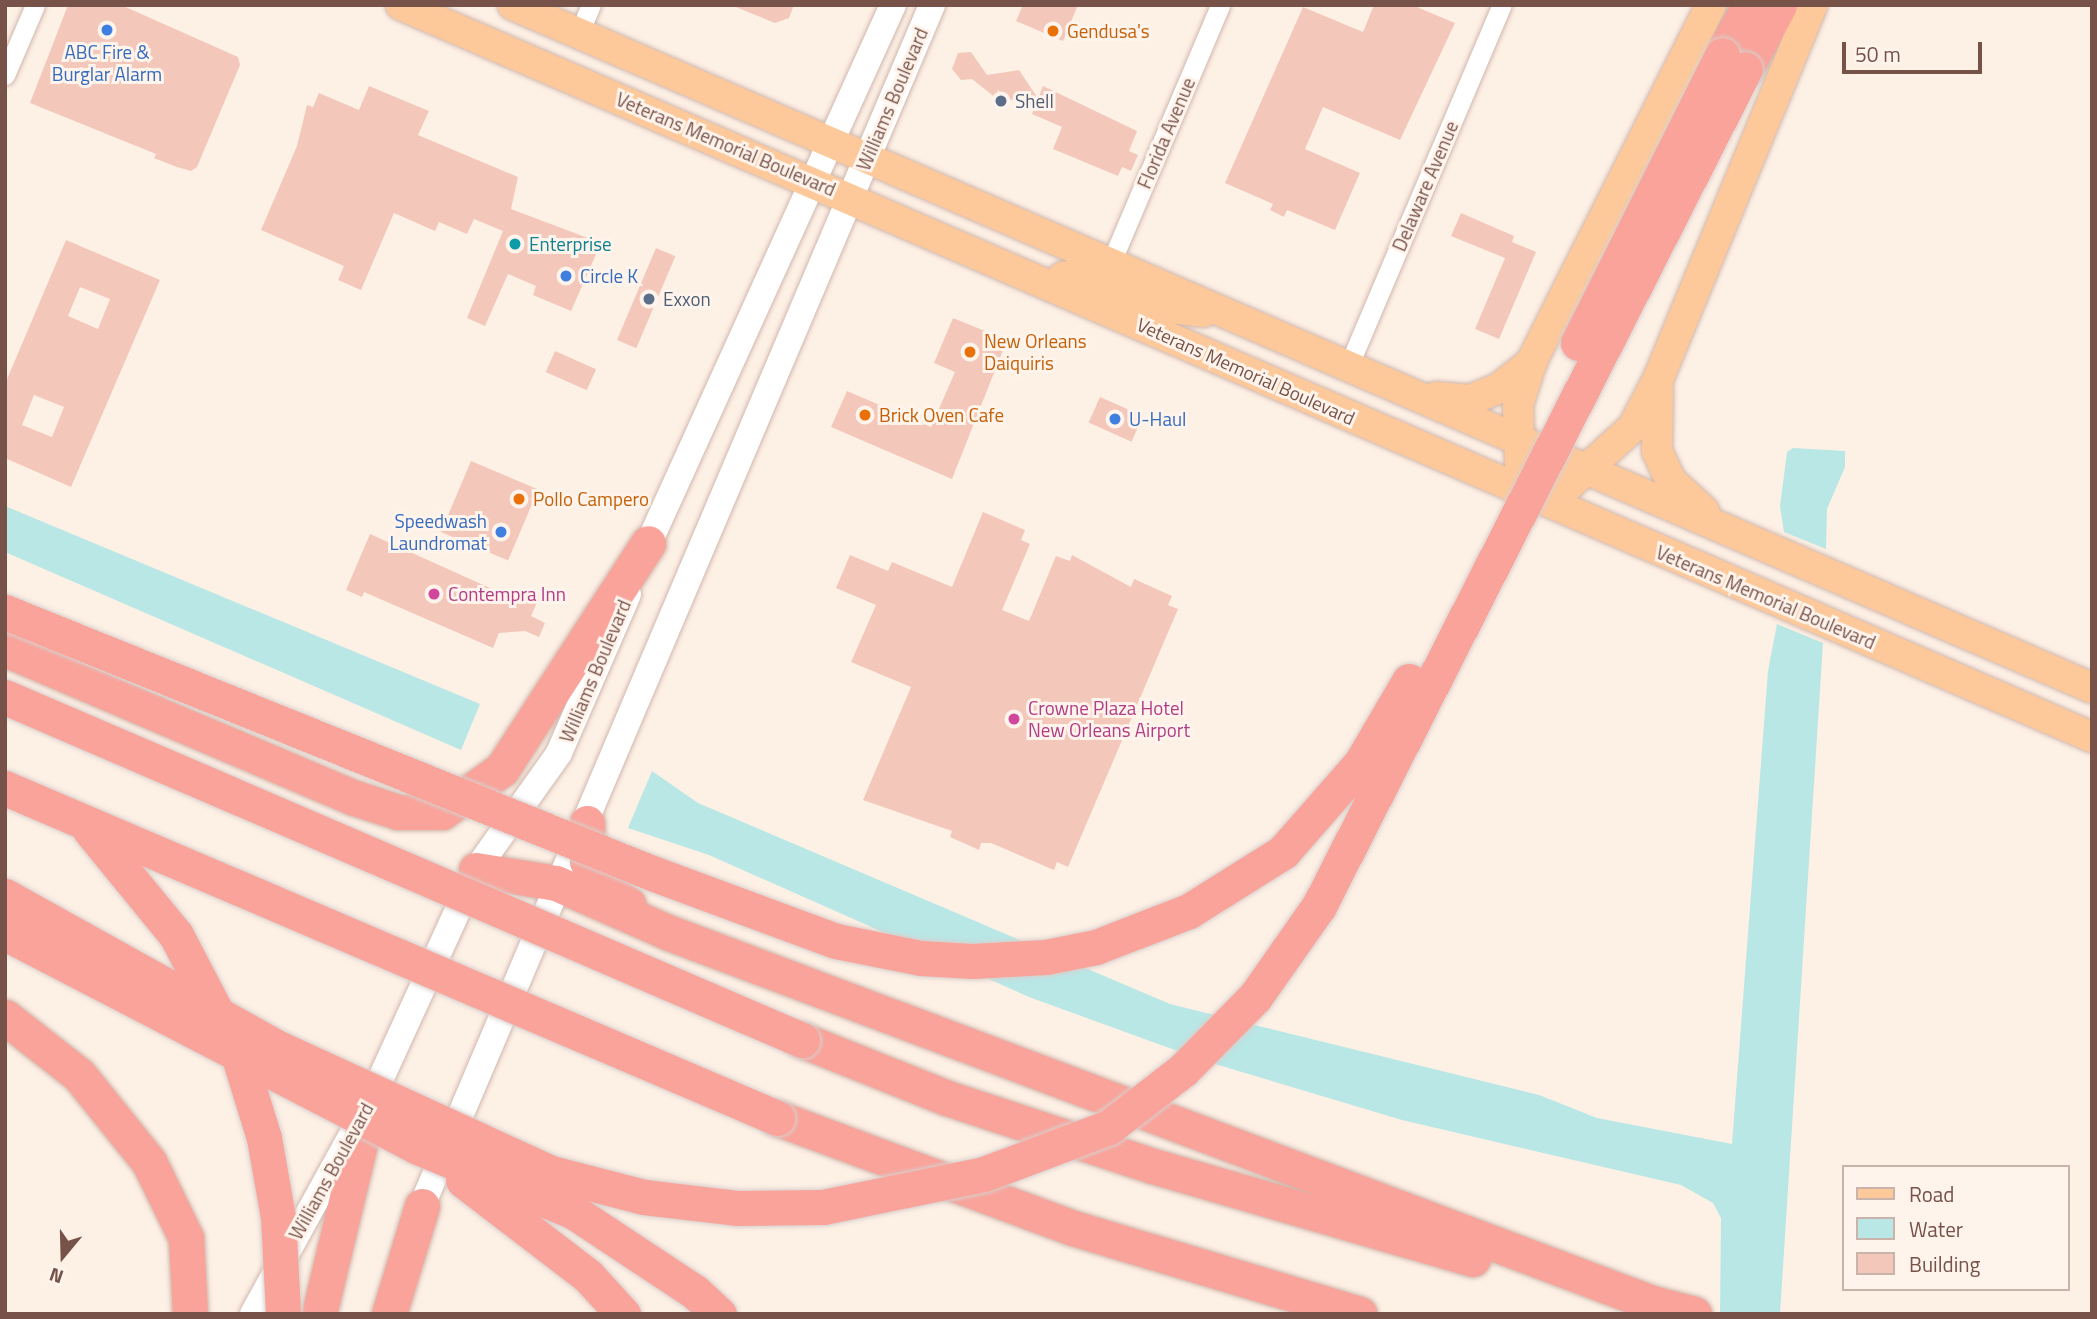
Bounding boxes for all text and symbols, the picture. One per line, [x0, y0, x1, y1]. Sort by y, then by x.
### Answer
place label: Gendusa's [1067, 20, 1150, 42]
marker: ABC Fire & Burglar Alarm [99, 22, 115, 38]
marker: Gendusa's [1045, 23, 1061, 39]
street label: Williams Boulevard [852, 24, 932, 174]
scale bar [1845, 28, 1985, 72]
text: 50 m [1855, 38, 1901, 70]
place label: ABC Fire & Burglar Alarm [52, 41, 162, 85]
street label: Florida Avenue [1132, 74, 1200, 192]
street label: Veterans Memorial Boulevard [613, 87, 839, 201]
place label: Shell [1015, 90, 1054, 112]
marker: Shell [993, 93, 1009, 109]
street label: Delaware Avenue [1387, 117, 1463, 255]
place label: Enterprise [529, 233, 612, 255]
marker: Enterprise [507, 236, 523, 252]
place label: Circle K [580, 265, 638, 287]
marker: Circle K [558, 268, 574, 284]
place label: Exxon [663, 288, 711, 310]
marker: Exxon [641, 291, 657, 307]
street label: Veterans Memorial Boulevard [1133, 313, 1359, 429]
place label: New Orleans Daiquiris [984, 330, 1087, 374]
marker: New Orleans Daiquiris [962, 344, 978, 360]
place label: Brick Oven Cafe [879, 404, 1004, 426]
marker: Brick Oven Cafe [857, 407, 873, 423]
place label: U-Haul [1129, 408, 1186, 430]
marker: U-Haul [1107, 411, 1123, 427]
place label: Pollo Campero [533, 488, 649, 510]
marker: Pollo Campero [511, 491, 527, 507]
place label: Speedwash Laundromat [390, 510, 487, 554]
marker: Speedwash Laundromat [493, 524, 509, 540]
street label: Veterans Memorial Boulevard [1653, 540, 1879, 654]
place label: Contempra Inn [448, 583, 566, 605]
marker: Contempra Inn [426, 586, 442, 602]
street label: Williams Boulevard [555, 596, 635, 746]
place label: Crowne Plaza Hotel New Orleans Airport [1028, 697, 1190, 741]
marker: Crowne Plaza Hotel New Orleans Airport [1006, 711, 1022, 727]
street label: Williams Boulevard [284, 1099, 378, 1243]
legend [1842, 1165, 2069, 1291]
text: Road [1909, 1178, 1954, 1210]
text: Water [1909, 1213, 1963, 1245]
north arrow [28, 1221, 98, 1291]
text: Building [1909, 1248, 1980, 1280]
text: N [45, 1260, 67, 1292]

